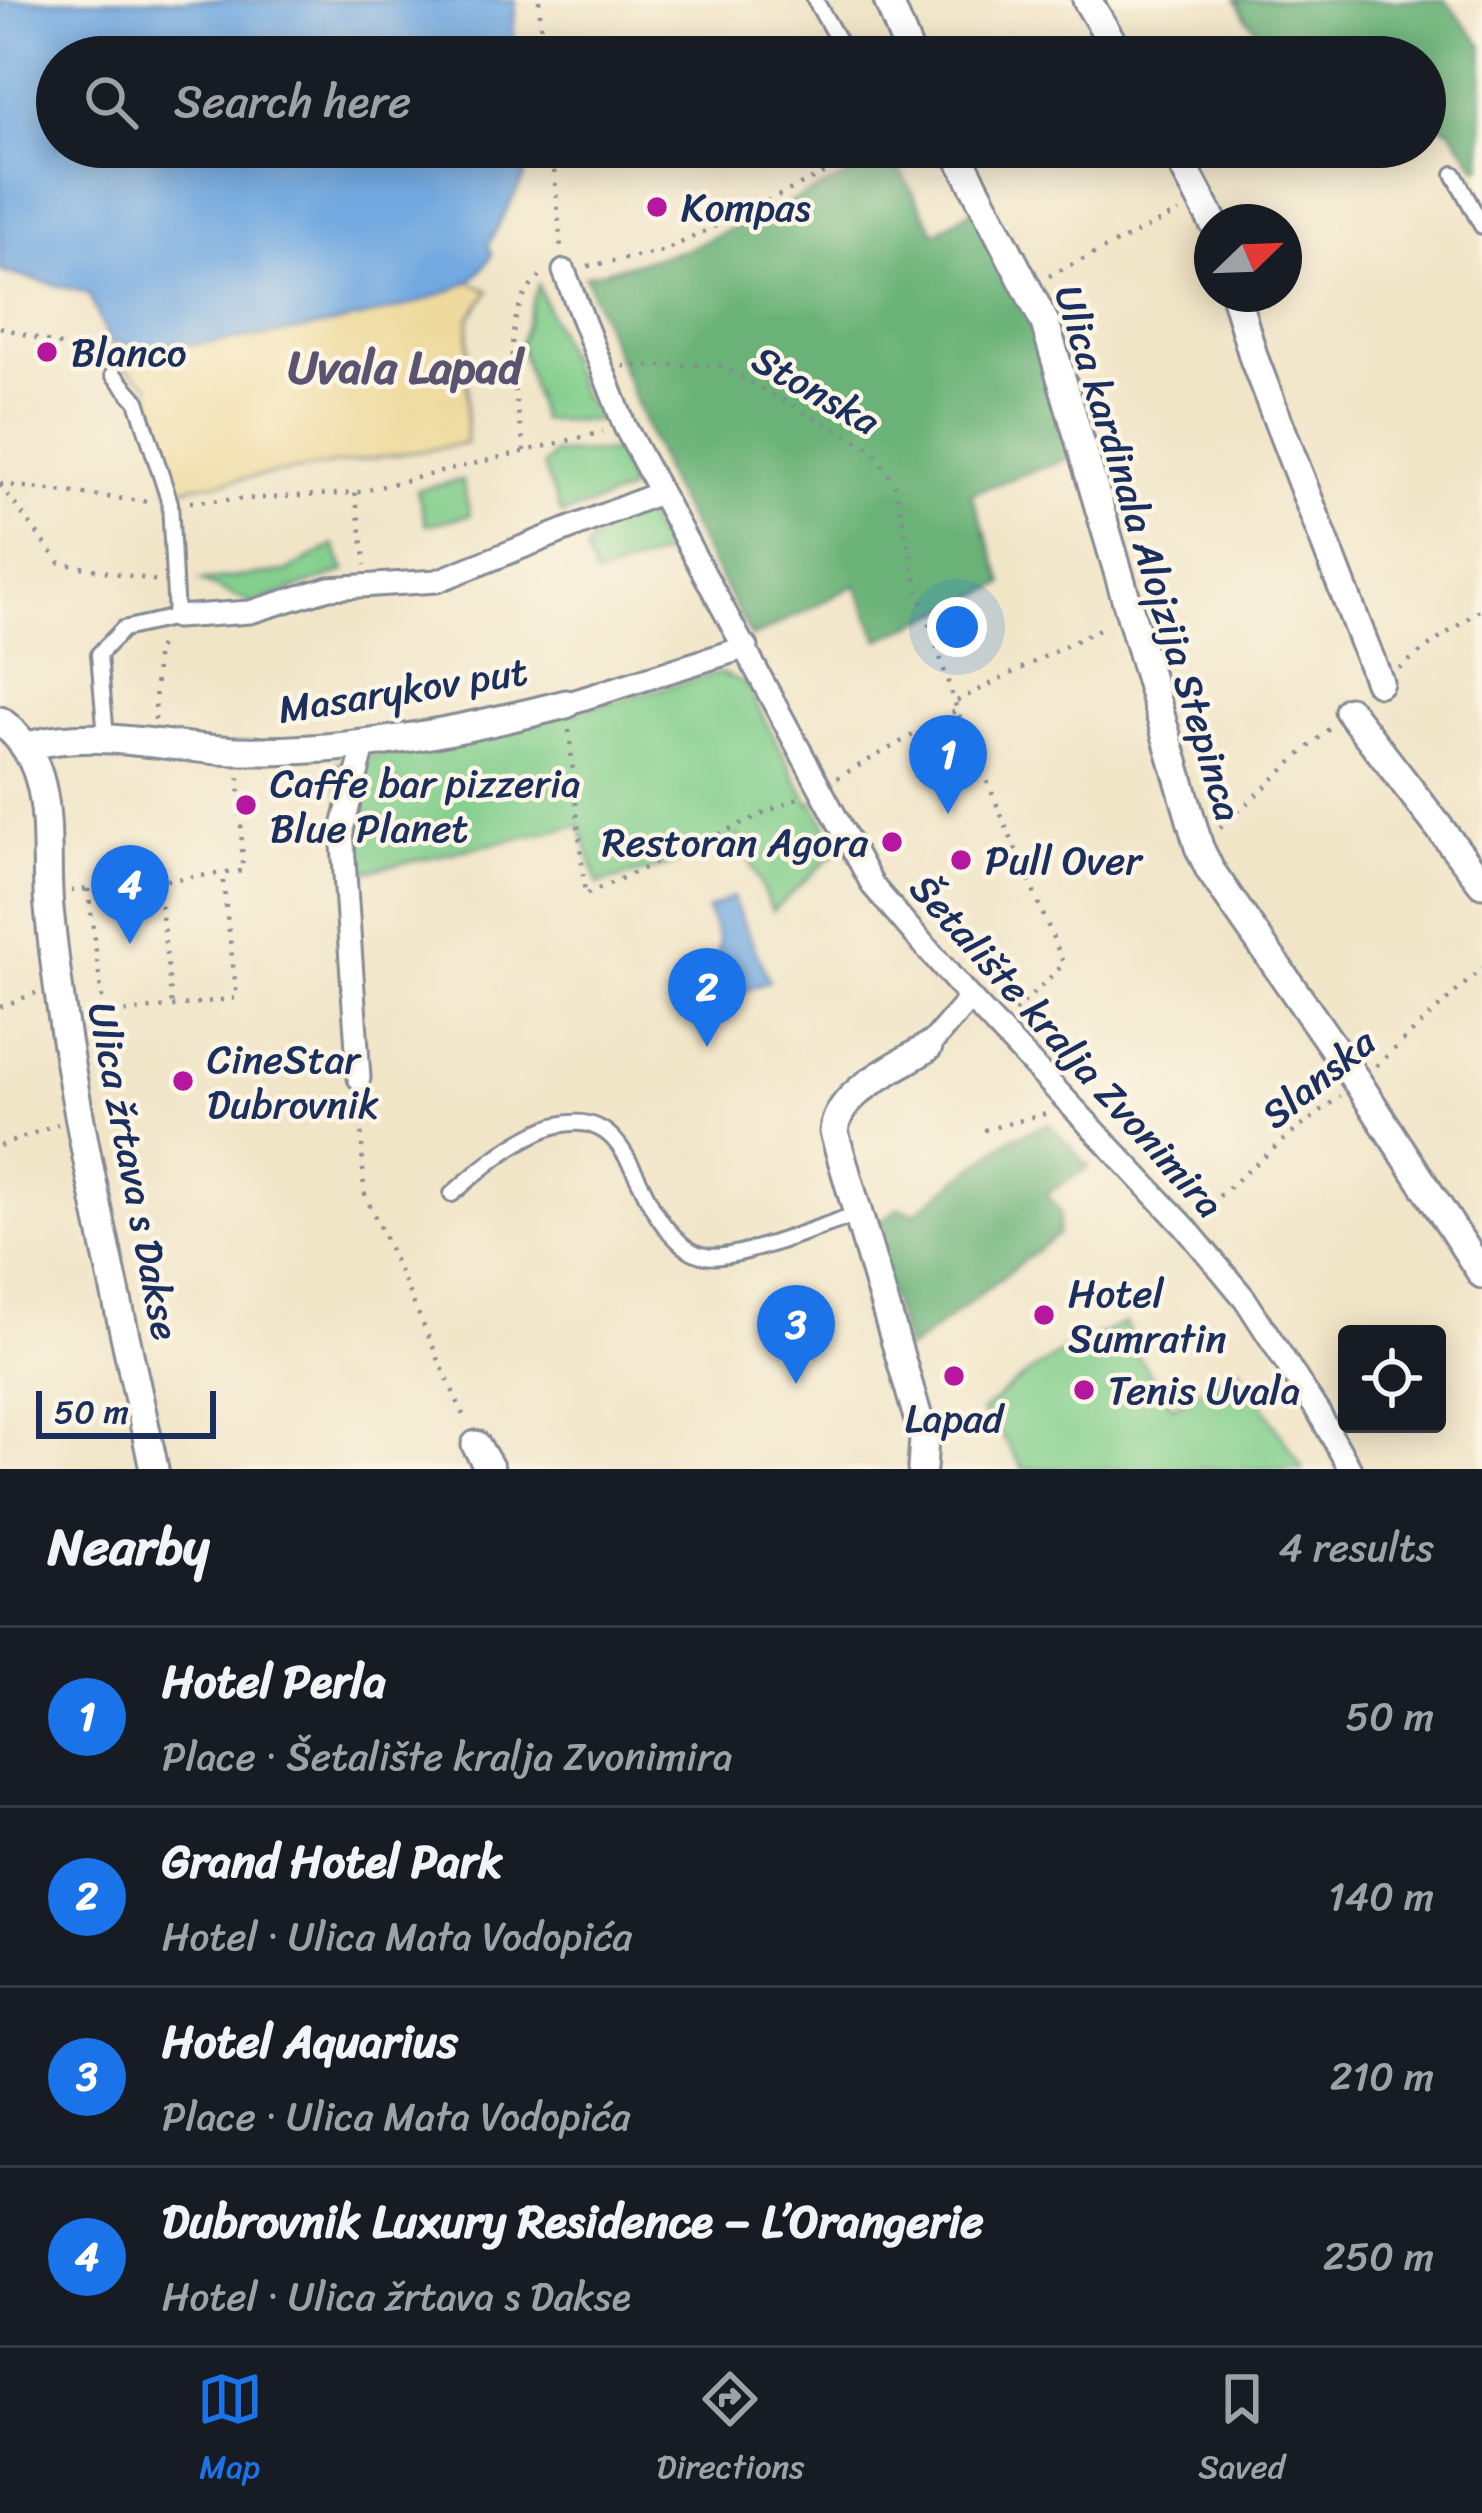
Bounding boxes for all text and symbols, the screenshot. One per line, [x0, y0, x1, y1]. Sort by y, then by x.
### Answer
search box [36, 36, 1446, 168]
text: Search here [174, 62, 411, 142]
icon: search [78, 69, 144, 135]
place label: Kompas [681, 173, 811, 242]
marker: Kompas [644, 194, 670, 220]
north arrow [1194, 204, 1302, 312]
street label: Ulica kardinala Alojzija Stepinca [1035, 276, 1264, 830]
place label: Blanco [71, 318, 187, 387]
street label: Stonska [739, 325, 894, 455]
district label: Uvala Lapad [288, 328, 526, 408]
marker: Blanco [34, 339, 60, 365]
your location [927, 597, 987, 657]
street label: Masarykov put [273, 636, 533, 744]
pin: 1 [909, 715, 987, 814]
place label: Caffe bar pizzeria Blue Planet [270, 749, 581, 863]
marker: Caffe bar pizzeria Blue Planet [233, 792, 259, 818]
place label: Restoran Agora [602, 808, 868, 877]
place label: Pull Over [985, 826, 1143, 895]
marker: Restoran Agora [879, 829, 905, 855]
pin: 4 [91, 845, 169, 944]
marker: Pull Over [948, 847, 974, 873]
street label: Šetalište kralja Zvonimira [892, 857, 1242, 1235]
pin: 2 [668, 948, 746, 1047]
street label: Ulica žrtava s Dakse [67, 996, 201, 1346]
street label: Slanska [1245, 1009, 1392, 1146]
place label: CineStar Dubrovnik [207, 1025, 379, 1139]
marker: CineStar Dubrovnik [170, 1068, 196, 1094]
place label: Hotel Sumratin [1068, 1259, 1226, 1373]
pin: 3 [757, 1285, 835, 1384]
marker: Hotel Sumratin [1031, 1302, 1057, 1328]
map controls [1338, 1325, 1446, 1433]
button: locate [1338, 1325, 1446, 1433]
place label: Tenis Uvala [1108, 1356, 1300, 1425]
marker: Lapad [941, 1363, 967, 1389]
marker: Tenis Uvala [1071, 1377, 1097, 1403]
text: 50 m [54, 1383, 129, 1441]
place label: Lapad [905, 1384, 1006, 1453]
scale bar [36, 1385, 216, 1438]
text: Nearby [48, 1502, 209, 1592]
text: 4 results [1279, 1513, 1434, 1582]
text: Hotel Perla [162, 1642, 386, 1722]
text: 1 [79, 1682, 95, 1751]
text: 50 m [1345, 1682, 1434, 1751]
text: Place · Šetalište kralja Zvonimira [162, 1722, 733, 1791]
text: Grand Hotel Park [162, 1822, 502, 1902]
text: 2 [76, 1862, 98, 1931]
text: 140 m [1328, 1862, 1434, 1931]
text: Hotel · Ulica Mata Vodopića [162, 1902, 632, 1971]
text: Hotel Aquarius [162, 2002, 458, 2082]
text: 3 [76, 2042, 98, 2111]
text: 210 m [1330, 2042, 1434, 2111]
text: Place · Ulica Mata Vodopića [162, 2082, 630, 2151]
text: Dubrovnik Luxury Residence – L’Orangerie [162, 2182, 984, 2262]
text: 4 [75, 2222, 99, 2291]
text: 250 m [1323, 2222, 1434, 2291]
text: Hotel · Ulica žrtava s Dakse [162, 2262, 631, 2331]
tab: Map [197, 2366, 263, 2496]
tab: Directions [657, 2366, 804, 2496]
tab: Saved [1198, 2366, 1285, 2496]

